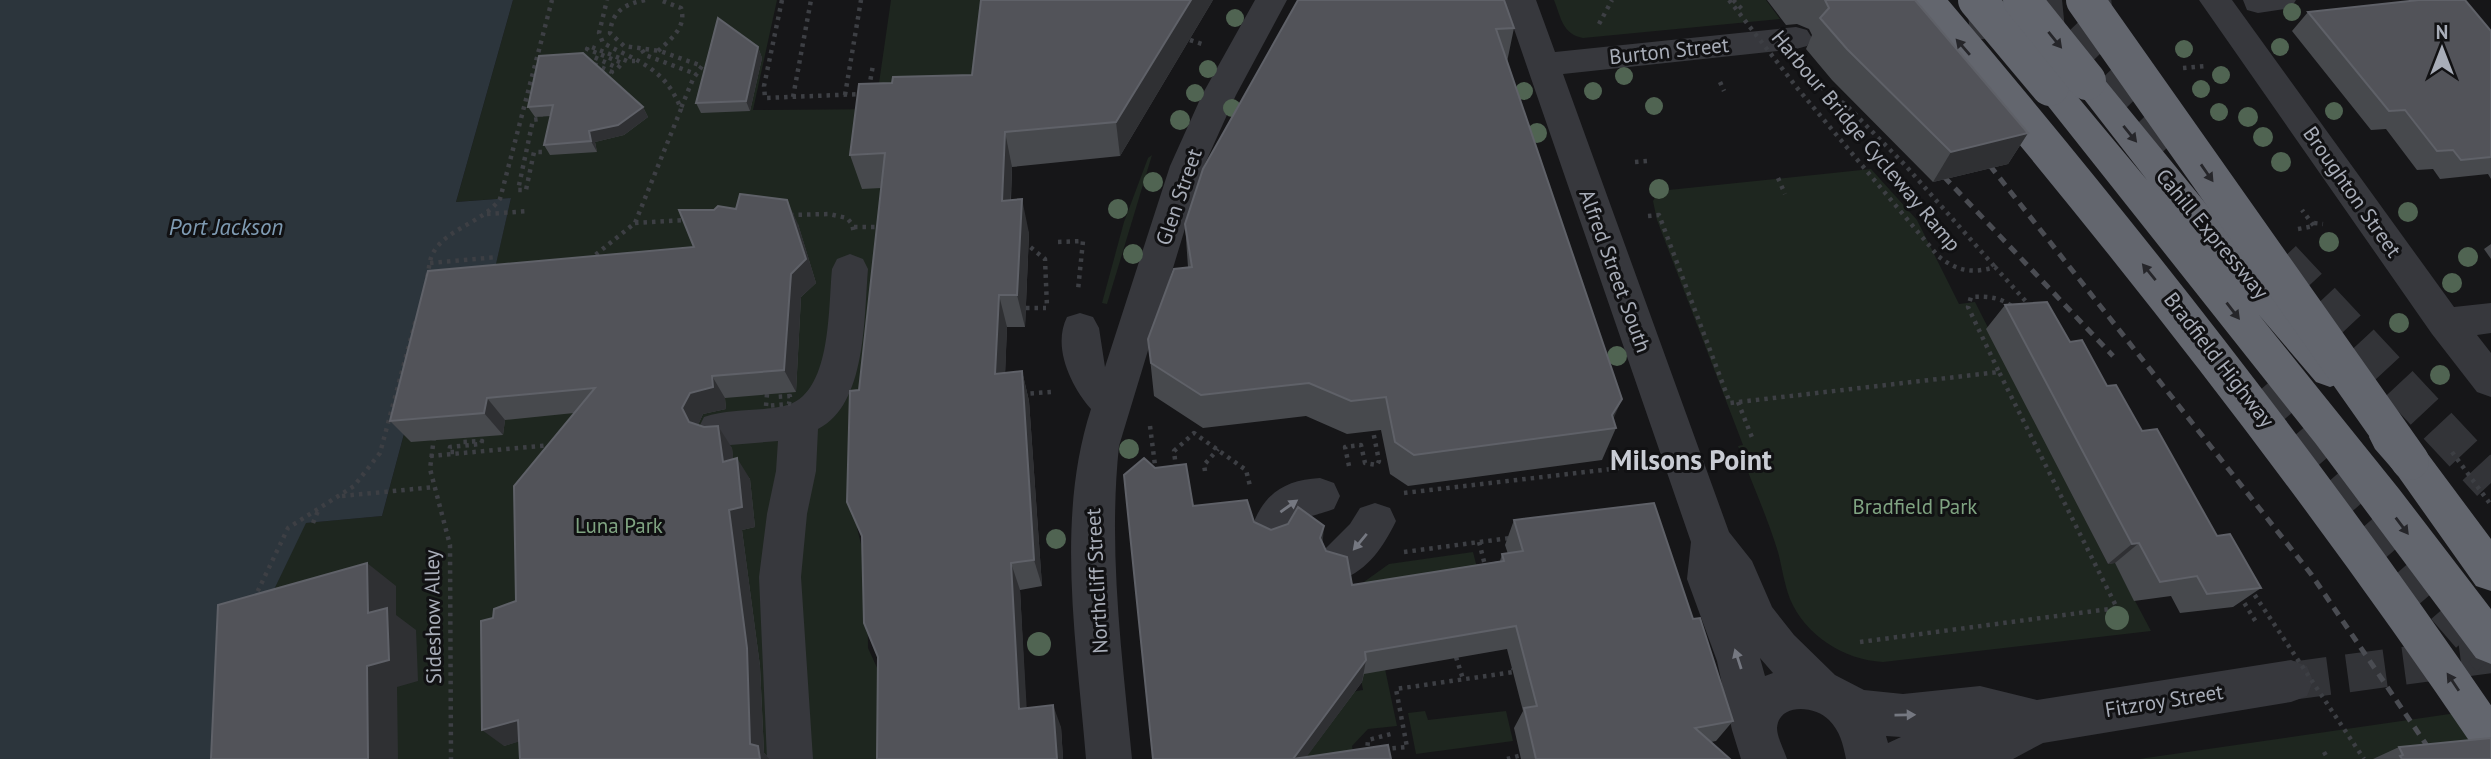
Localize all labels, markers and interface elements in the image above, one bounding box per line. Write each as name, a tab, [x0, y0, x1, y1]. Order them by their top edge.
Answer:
north arrow	[2407, 14, 2477, 84]
text: N	[2436, 20, 2448, 44]
street label: Harbour Bridge Cycleway Ramp	[1766, 25, 1967, 257]
street label: Burton Street	[1608, 31, 1730, 70]
one-way arrow	[2047, 31, 2062, 49]
one-way arrow	[1956, 38, 1971, 55]
street label: Broughton Street	[2297, 121, 2408, 262]
one-way arrow	[2122, 125, 2137, 143]
street label: Glen Street	[1149, 145, 1208, 249]
street label: Cahill Expressway	[2150, 163, 2275, 304]
one-way arrow	[2200, 164, 2214, 182]
street label: Alfred Street South	[1573, 186, 1657, 356]
water label: Port Jackson	[169, 212, 283, 241]
one-way arrow	[2142, 264, 2157, 282]
street label: Bradfield Highway	[2158, 287, 2281, 433]
one-way arrow	[2225, 301, 2240, 319]
district label: Milsons Point	[1610, 441, 1772, 478]
park label: Bradfield Park	[1853, 493, 1977, 520]
one-way arrow	[1280, 499, 1298, 513]
street label: Northcliff Street	[1079, 508, 1114, 654]
park label: Luna Park	[575, 512, 663, 539]
one-way arrow	[2395, 517, 2409, 535]
one-way arrow	[1353, 534, 1368, 551]
street label: Sideshow Alley	[418, 549, 447, 684]
one-way arrow	[1732, 648, 1743, 669]
one-way arrow	[2447, 672, 2460, 691]
street label: Fitzroy Street	[2103, 678, 2225, 723]
one-way arrow	[1894, 709, 1916, 721]

